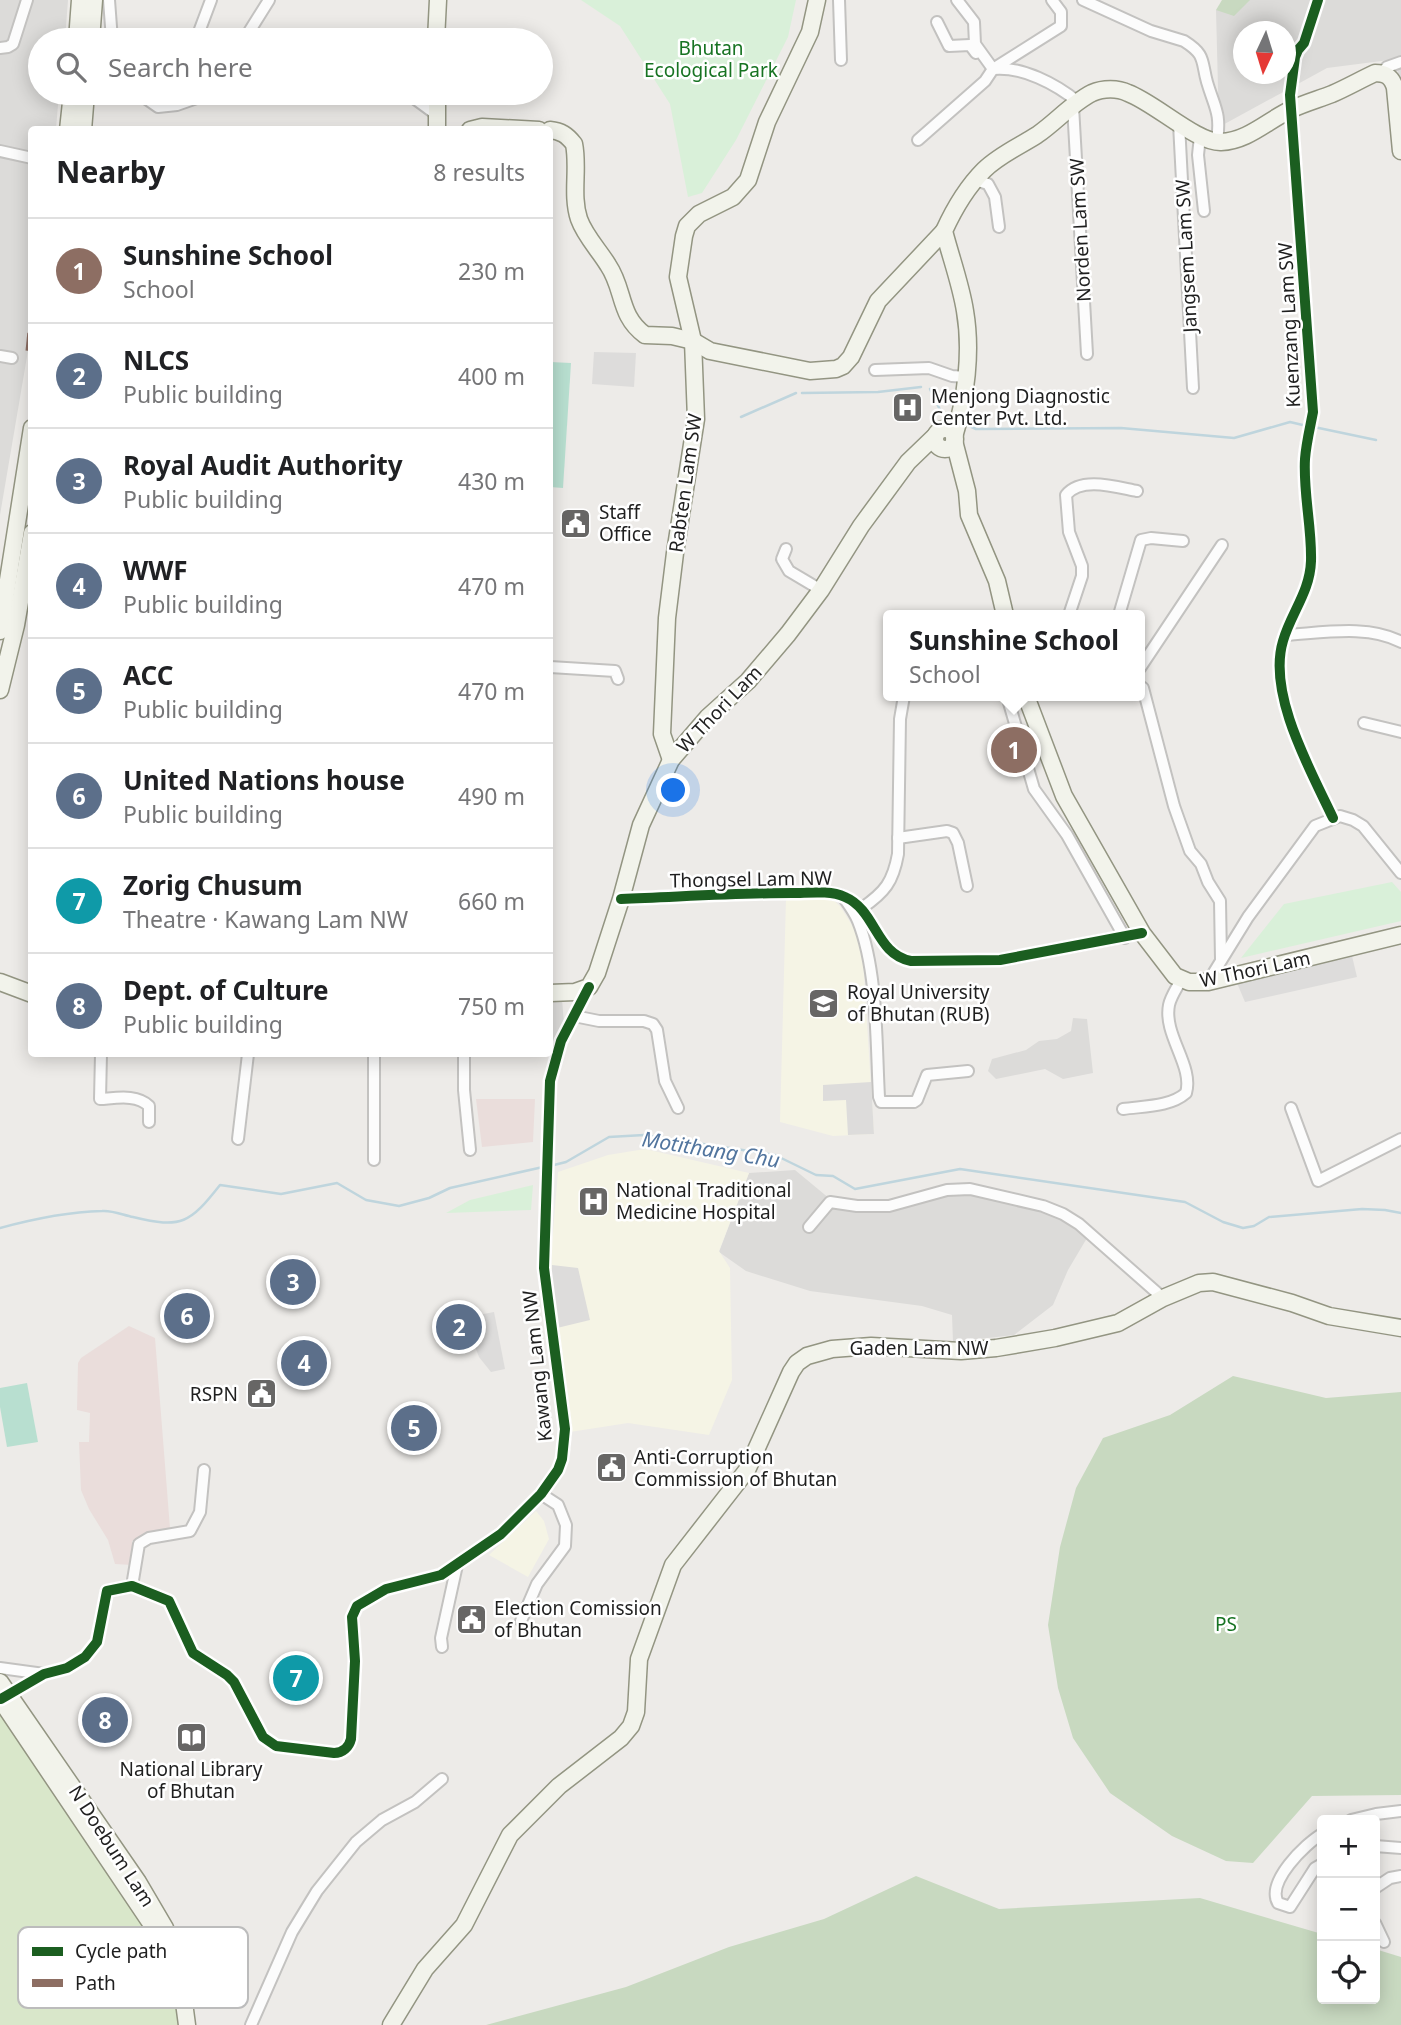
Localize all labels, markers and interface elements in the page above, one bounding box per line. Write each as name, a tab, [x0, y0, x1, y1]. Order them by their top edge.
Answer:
north arrow	[1233, 21, 1296, 84]
search box	[28, 28, 553, 105]
park label: Bhutan Ecological Park	[644, 35, 778, 83]
icon: search	[52, 48, 90, 86]
text: Search here	[108, 49, 253, 85]
text: Nearby	[56, 151, 165, 192]
text: 8 results	[433, 156, 525, 188]
street label: Norden Lam SW	[1063, 157, 1097, 303]
street label: Jangsem Lam SW	[1169, 178, 1203, 335]
text: Sunshine School	[123, 237, 333, 273]
street label: Kuenzang Lam SW	[1272, 241, 1306, 408]
text: 1	[72, 255, 86, 287]
text: 230 m	[458, 255, 525, 287]
text: School	[123, 273, 195, 305]
text: NLCS	[123, 342, 189, 378]
text: 2	[72, 360, 86, 392]
text: 400 m	[458, 360, 525, 392]
text: Public building	[123, 378, 283, 410]
place label: Menjong Diagnostic Center Pvt. Ltd.	[931, 383, 1110, 431]
hospital icon: Menjong Diagnostic Center Pvt. Ltd.	[891, 390, 925, 424]
street label: Rabten Lam SW	[662, 412, 708, 554]
text: Royal Audit Authority	[123, 447, 403, 483]
text: 3	[72, 465, 86, 497]
text: 430 m	[458, 465, 525, 497]
text: Public building	[123, 483, 283, 515]
place label: Staff Office	[599, 499, 652, 547]
public building icon: Staff Office	[559, 506, 593, 540]
text: WWF	[123, 552, 188, 588]
text: 4	[72, 570, 86, 602]
text: 470 m	[458, 570, 525, 602]
text: Public building	[123, 588, 283, 620]
popup	[883, 610, 1145, 701]
text: Sunshine School	[909, 622, 1119, 658]
text: ACC	[123, 657, 173, 693]
text: School	[909, 658, 981, 690]
street label: W Thori Lam	[671, 660, 767, 758]
text: 5	[72, 675, 86, 707]
text: 470 m	[458, 675, 525, 707]
text: Public building	[123, 693, 283, 725]
pin: 1	[991, 724, 1037, 776]
text: United Nations house	[123, 762, 405, 798]
your location	[656, 773, 690, 807]
text: 6	[72, 780, 86, 812]
text: 490 m	[458, 780, 525, 812]
text: Public building	[123, 798, 283, 830]
street label: Thongsel Lam NW	[670, 865, 833, 893]
text: Zorig Chusum	[123, 867, 303, 903]
text: 7	[72, 885, 86, 917]
text: 660 m	[458, 885, 525, 917]
text: Theatre · Kawang Lam NW	[123, 903, 408, 935]
street label: W Thori Lam	[1197, 945, 1313, 993]
text: Dept. of Culture	[123, 972, 329, 1008]
place label: Royal University of Bhutan (RUB)	[847, 979, 990, 1027]
school or university icon: Royal University of Bhutan (RUB)	[807, 986, 841, 1020]
text: 8	[72, 990, 86, 1022]
text: 750 m	[458, 990, 525, 1022]
text: Public building	[123, 1008, 283, 1040]
water label: Motithang Chu	[640, 1124, 782, 1174]
place label: National Traditional Medicine Hospital	[616, 1177, 792, 1225]
hospital icon: National Traditional Medicine Hospital	[576, 1184, 610, 1218]
pin: 3	[270, 1256, 316, 1308]
street label: Kawang Lam NW	[516, 1289, 558, 1443]
pin: 6	[164, 1290, 210, 1342]
pin: 2	[436, 1301, 482, 1353]
street label: Gaden Lam NW	[849, 1335, 989, 1361]
pin: 4	[281, 1337, 327, 1389]
public building icon: RSPN	[244, 1377, 278, 1411]
place label: RSPN	[190, 1381, 238, 1407]
pin: 5	[391, 1402, 437, 1454]
place label: Anti-Corruption Commission of Bhutan	[634, 1444, 837, 1492]
public building icon: Anti-Corruption Commission of Bhutan	[594, 1451, 628, 1485]
place label: Election Comission of Bhutan	[494, 1595, 662, 1643]
public building icon: Election Comission of Bhutan	[454, 1602, 488, 1636]
park label: PS	[1215, 1611, 1237, 1637]
pin: 7	[273, 1652, 319, 1704]
pin: 8	[82, 1694, 128, 1746]
library icon: National Library of Bhutan	[174, 1721, 208, 1755]
place label: National Library of Bhutan	[120, 1756, 263, 1804]
street label: N Doebum Lam	[63, 1780, 161, 1912]
map controls	[1317, 1815, 1380, 2004]
button: +	[1317, 1815, 1380, 1878]
button: −	[1317, 1878, 1380, 1941]
legend	[18, 1927, 248, 2008]
text: Cycle path	[75, 1938, 167, 1964]
button: locate	[1317, 1941, 1380, 2004]
text: Path	[75, 1970, 116, 1996]

